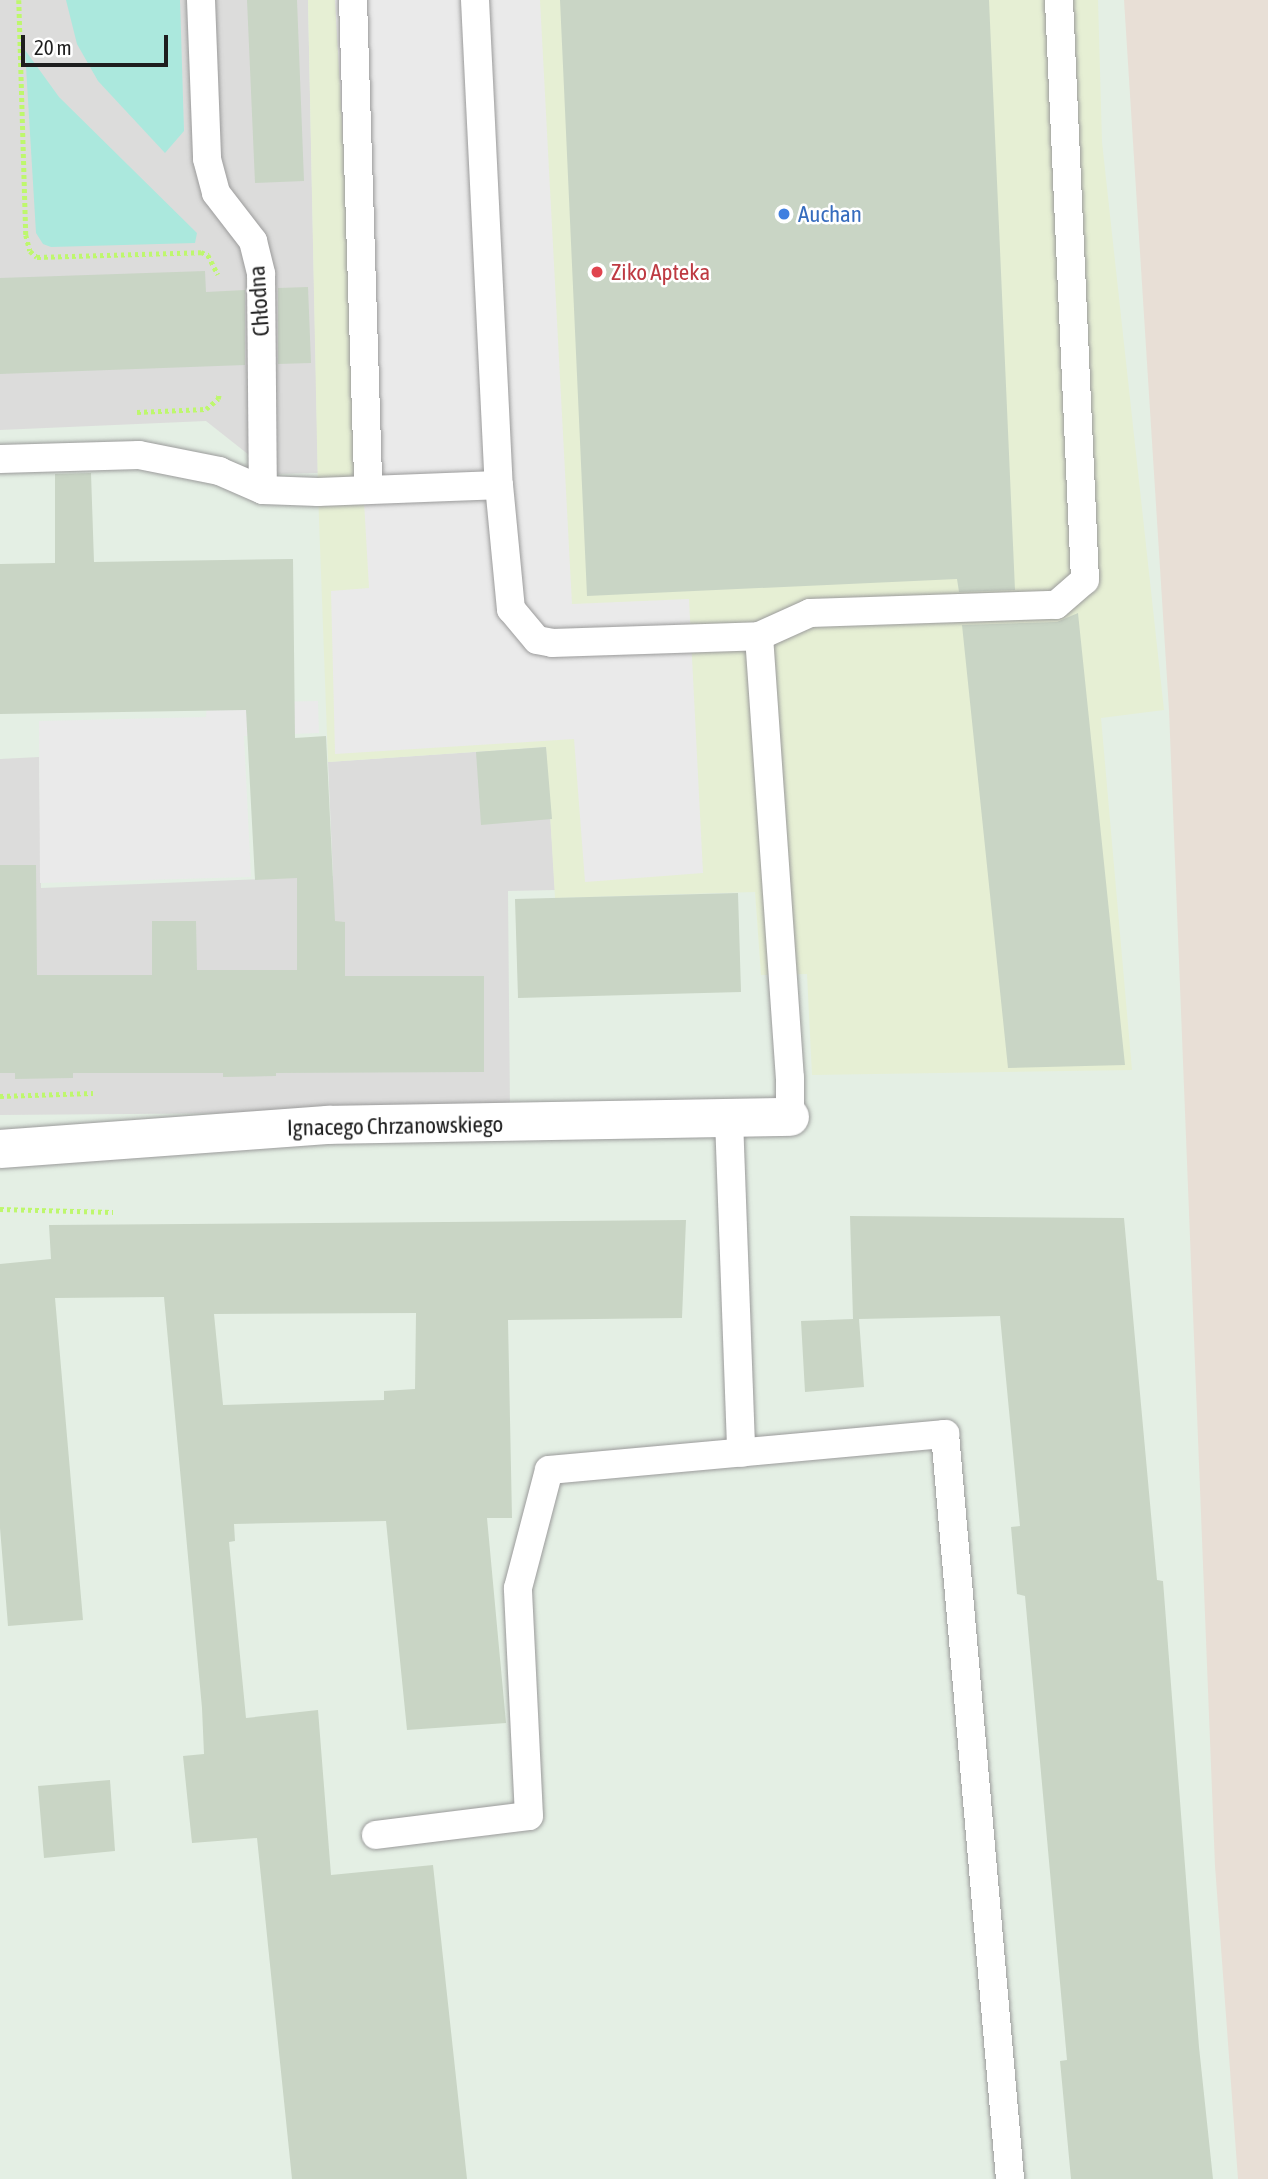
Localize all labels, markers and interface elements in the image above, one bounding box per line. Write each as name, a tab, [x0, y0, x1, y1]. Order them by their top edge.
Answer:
scale bar	[24, 21, 172, 65]
text: 20 m	[34, 35, 72, 59]
place label: Auchan	[798, 200, 862, 228]
marker: Auchan	[776, 206, 792, 222]
place label: Ziko Apteka	[611, 258, 710, 286]
marker: Ziko Apteka	[589, 264, 605, 280]
street label: Chłodna	[243, 265, 275, 337]
street label: Ignacego Chrzanowskiego	[287, 1110, 503, 1142]

